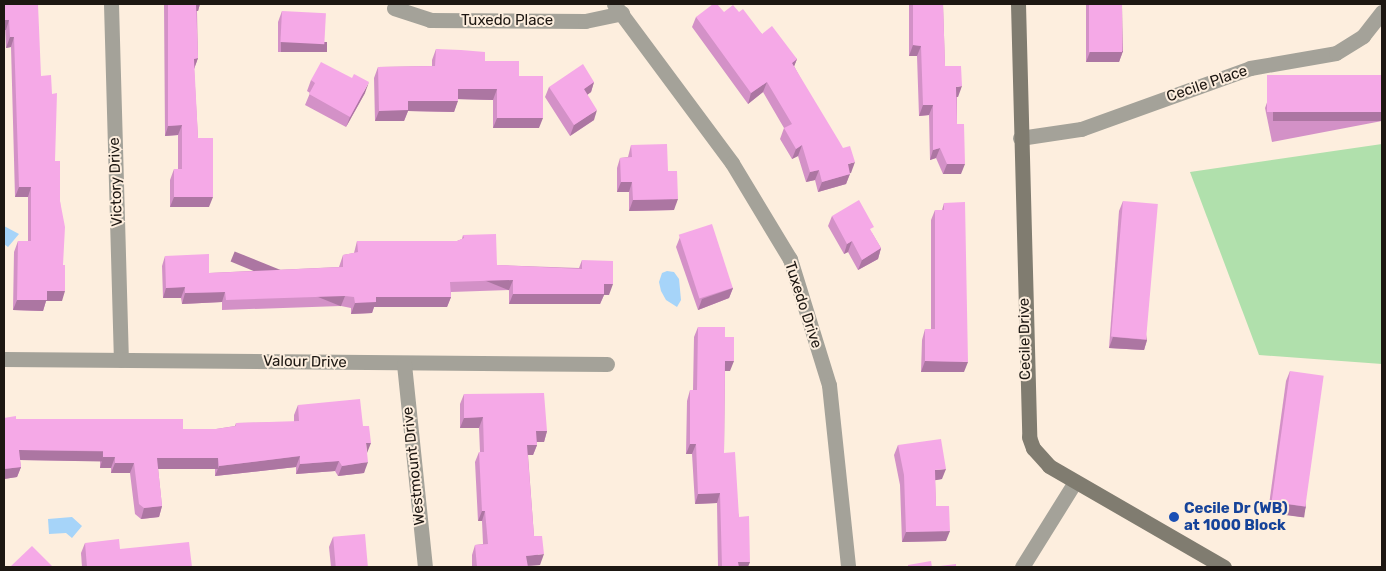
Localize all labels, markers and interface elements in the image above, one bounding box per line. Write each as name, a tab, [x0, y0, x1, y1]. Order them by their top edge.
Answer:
street label: Tuxedo Place	[461, 12, 553, 30]
street label: Cecile Place	[1164, 62, 1250, 106]
street label: Victory Drive	[105, 137, 127, 227]
street label: Tuxedo Drive	[781, 259, 825, 351]
street label: Cecile Drive	[1015, 298, 1035, 380]
street label: Valour Drive	[263, 352, 347, 372]
street label: Westmount Drive	[399, 406, 429, 526]
place label: Cecile Dr (WB) at 1000 Block	[1184, 499, 1288, 534]
marker: Cecile Dr (WB) at 1000 Block	[1168, 511, 1180, 523]

